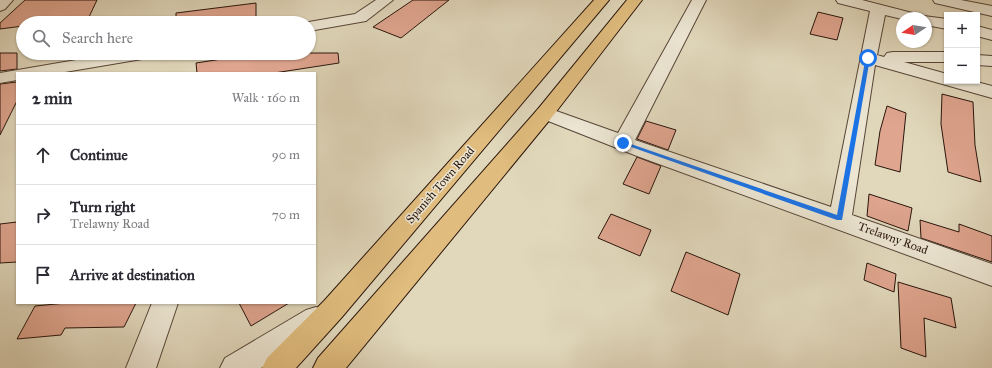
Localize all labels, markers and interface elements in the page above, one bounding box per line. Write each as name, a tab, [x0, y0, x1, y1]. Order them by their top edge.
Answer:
north arrow	[896, 12, 932, 48]
map controls	[944, 12, 980, 84]
button: +	[944, 12, 980, 48]
search box	[16, 16, 316, 60]
icon: search	[30, 27, 52, 49]
text: Search here	[62, 29, 133, 47]
button: −	[944, 48, 980, 84]
route start	[859, 49, 877, 67]
text: 2 min	[32, 88, 72, 109]
text: Walk · 160 m	[232, 90, 300, 106]
route end	[614, 134, 632, 152]
icon: ahead	[32, 144, 54, 166]
street label: Spanish Town Road	[403, 144, 477, 226]
text: Continue	[70, 146, 128, 164]
text: 90 m	[272, 147, 300, 163]
text: Turn right	[70, 198, 135, 216]
icon: right	[32, 204, 54, 226]
text: 70 m	[272, 207, 300, 223]
text: Trelawny Road	[70, 216, 150, 232]
street label: Trelawny Road	[856, 219, 930, 257]
icon: arrive	[32, 264, 54, 286]
text: Arrive at destination	[70, 266, 195, 284]

